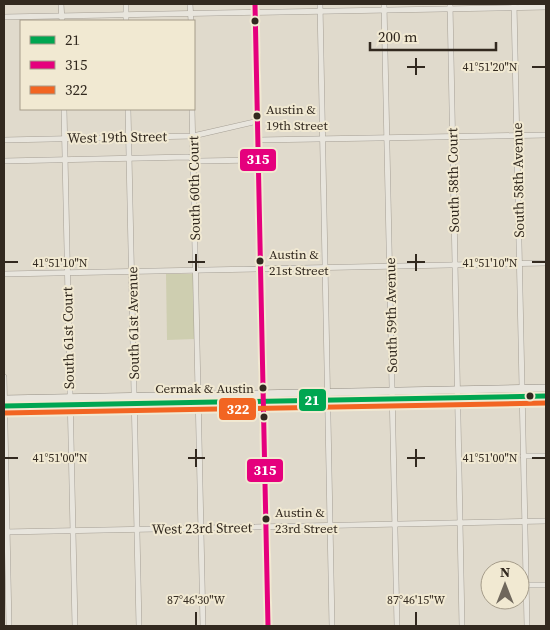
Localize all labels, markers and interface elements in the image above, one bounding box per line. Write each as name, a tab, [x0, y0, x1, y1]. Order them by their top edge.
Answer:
unlabelled marker	[250, 16, 260, 26]
legend	[20, 20, 195, 110]
scale bar	[370, 20, 496, 52]
text: 200 m	[378, 26, 418, 47]
text: 21	[65, 29, 80, 50]
text: 315	[65, 54, 88, 75]
text: 41°51'20"N	[462, 59, 518, 75]
text: 322	[65, 79, 88, 100]
place label: Austin & 19th Street	[266, 101, 328, 134]
marker: Austin & 19th Street	[252, 111, 262, 121]
street label: South 58th Avenue	[507, 122, 529, 238]
street label: West 19th Street	[67, 126, 168, 148]
street label: South 58th Court	[442, 127, 464, 232]
street label: South 60th Court	[183, 135, 205, 240]
line badge: 315	[239, 148, 277, 172]
text: 315	[247, 149, 270, 169]
place label: Austin & 21st Street	[269, 246, 329, 279]
text: 41°51'10"N	[32, 255, 88, 271]
text: 41°51'10"N	[462, 255, 518, 271]
marker: Austin & 21st Street	[255, 256, 265, 266]
street label: South 59th Avenue	[380, 257, 402, 373]
street label: South 61st Avenue	[122, 266, 144, 380]
street label: South 61st Court	[57, 286, 79, 389]
place label: Cermak & Austin	[155, 380, 254, 397]
marker: Cermak & Austin	[258, 383, 268, 393]
line badge: 21	[298, 388, 327, 412]
text: 21	[304, 390, 320, 410]
unlabelled marker	[525, 391, 535, 401]
line badge: 322	[218, 397, 257, 421]
text: 322	[227, 399, 250, 419]
unlabelled marker	[259, 412, 269, 422]
text: 41°51'00"N	[32, 450, 88, 466]
text: 41°51'00"N	[462, 450, 518, 466]
line badge: 315	[246, 458, 284, 483]
text: 315	[254, 460, 277, 480]
place label: Austin & 23rd Street	[275, 504, 338, 537]
marker: Austin & 23rd Street	[261, 514, 271, 524]
street label: West 23rd Street	[151, 517, 253, 539]
north arrow	[480, 560, 530, 610]
text: N	[500, 562, 510, 582]
text: 87°46'30"W	[167, 592, 225, 608]
text: 87°46'15"W	[387, 592, 445, 608]

